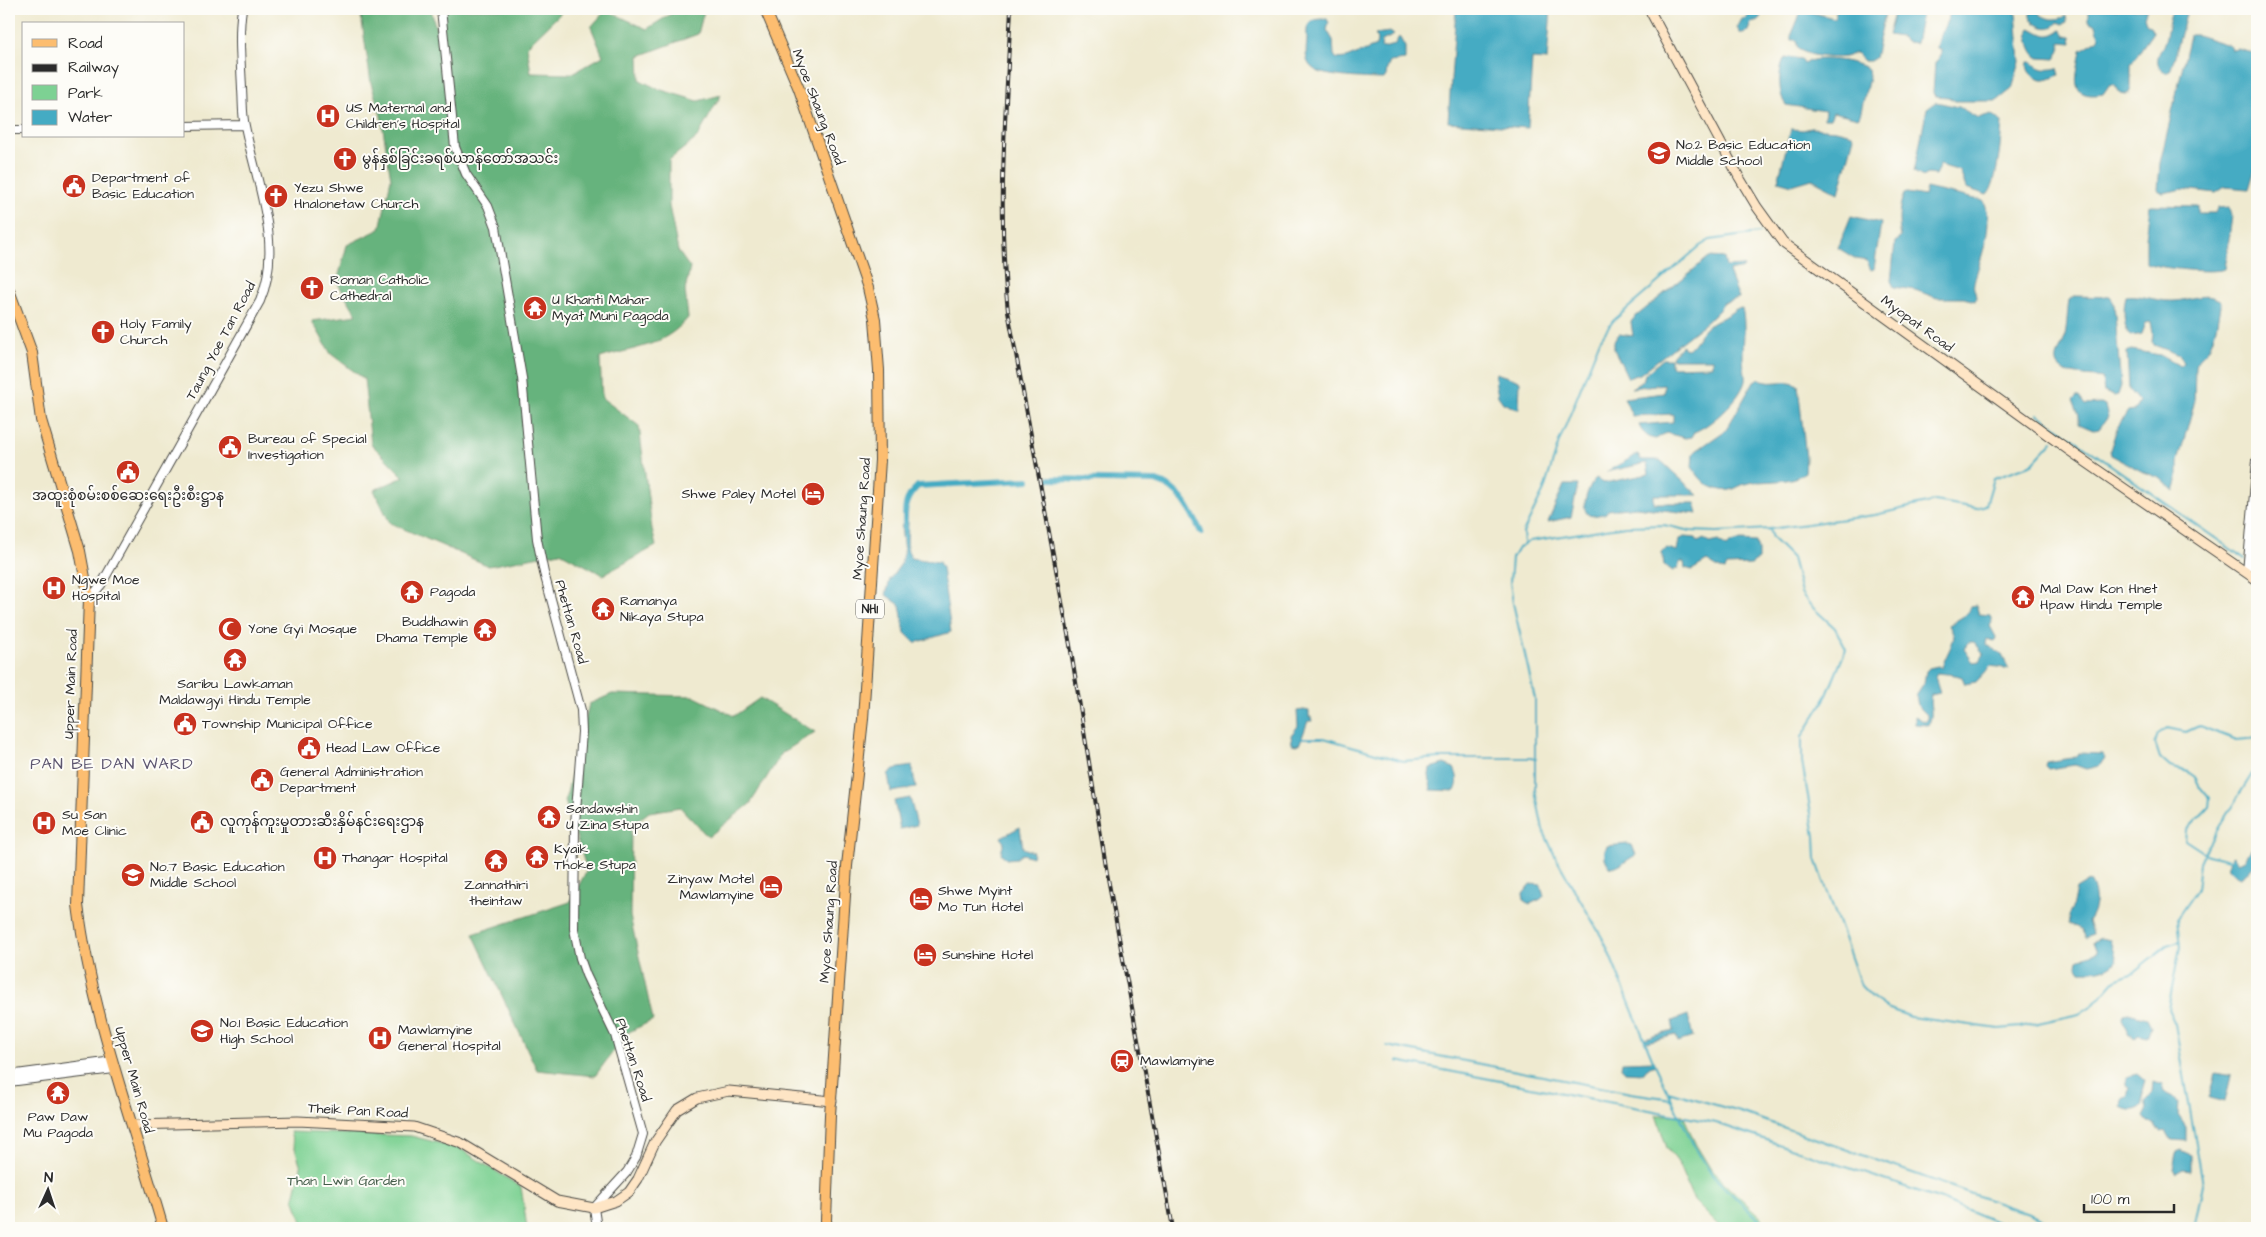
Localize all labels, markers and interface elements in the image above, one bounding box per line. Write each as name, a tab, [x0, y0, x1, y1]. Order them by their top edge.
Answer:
legend	[22, 22, 185, 138]
text: Road	[68, 33, 103, 54]
street label: Myoe Shaung Road	[787, 46, 849, 168]
text: Railway	[68, 57, 119, 79]
text: Park	[68, 83, 103, 104]
place label: US Maternal and Children's Hospital	[346, 98, 460, 134]
hospital icon: US Maternal and Children's Hospital	[315, 103, 341, 129]
text: Water	[68, 107, 112, 128]
place label: No.2 Basic Education Middle School	[1676, 135, 1810, 171]
school or university icon: No.2 Basic Education Middle School	[1646, 140, 1672, 166]
church icon: မွန်နှစ်ခြင်းခရစ်ယာန်တော်အသင်း	[332, 146, 358, 172]
place label: မွန်နှစ်ခြင်းခရစ်ယာန်တော်အသင်း	[362, 148, 558, 170]
place label: Department of Basic Education	[92, 168, 194, 204]
public building icon: Department of Basic Education	[61, 173, 87, 199]
place label: Yezu Shwe Hnalonetaw Church	[294, 178, 418, 214]
church icon: Yezu Shwe Hnalonetaw Church	[263, 183, 289, 209]
place label: Roman Catholic Cathedral	[330, 270, 429, 306]
church icon: Roman Catholic Cathedral	[299, 275, 325, 301]
street label: Taung Yoe Tan Road	[181, 278, 261, 404]
place label: U Khanti Mahar Myat Muni Pagoda	[552, 290, 669, 326]
street label: Myopat Road	[1877, 291, 1957, 357]
temple icon: U Khanti Mahar Myat Muni Pagoda	[522, 295, 548, 321]
place label: Holy Family Church	[120, 314, 192, 350]
church icon: Holy Family Church	[90, 319, 116, 345]
place label: Bureau of Special Investigation	[248, 429, 367, 465]
public building icon: Bureau of Special Investigation	[217, 434, 243, 460]
street label: Myoe Shaung Road	[848, 457, 876, 581]
public building icon: အထူးစုံစမ်းစစ်ဆေးရေးဦးစီးဋ္ဌာန	[115, 459, 141, 485]
hotel icon: Shwe Paley Motel	[800, 481, 826, 507]
place label: Shwe Paley Motel	[682, 484, 796, 504]
place label: အထူးစုံစမ်းစစ်ဆေးရေးဦးစီးဋ္ဌာန	[32, 485, 224, 507]
place label: Ngwe Moe Hospital	[72, 570, 140, 606]
hospital icon: Ngwe Moe Hospital	[41, 575, 67, 601]
street label: Phettan Road	[549, 578, 593, 666]
temple icon: Pagoda	[399, 579, 425, 605]
place label: Mal Daw Kon Hnet Hpaw Hindu Temple	[2040, 579, 2163, 615]
place label: Pagoda	[430, 582, 475, 602]
temple icon: Mal Daw Kon Hnet Hpaw Hindu Temple	[2010, 584, 2036, 610]
place label: Ramanya Nikaya Stupa	[620, 591, 704, 627]
temple icon: Ramanya Nikaya Stupa	[590, 596, 616, 622]
road number: NH1	[856, 600, 884, 618]
place label: Buddhawin Dhama Temple	[376, 612, 468, 648]
mosque icon: Yone Gyi Mosque	[217, 616, 243, 642]
temple icon: Buddhawin Dhama Temple	[472, 617, 498, 643]
place label: Yone Gyi Mosque	[248, 619, 357, 639]
street label: Upper Main Road	[59, 629, 83, 739]
temple icon: Saribu Lawkaman Maldawgyi Hindu Temple	[222, 647, 248, 673]
place label: Saribu Lawkaman Maldawgyi Hindu Temple	[159, 674, 311, 710]
public building icon: Township Municipal Office	[172, 711, 198, 737]
place label: Township Municipal Office	[202, 714, 373, 734]
public building icon: Head Law Office	[296, 735, 322, 761]
place label: Head Law Office	[326, 738, 441, 758]
district label: PAN BE DAN WARD	[30, 753, 194, 775]
place label: General Administration Department	[280, 762, 423, 798]
public building icon: General Administration Department	[249, 767, 275, 793]
place label: Sandawshin U Zina Stupa	[566, 799, 649, 835]
temple icon: Sandawshin U Zina Stupa	[536, 804, 562, 830]
place label: Su San Moe Clinic	[62, 805, 127, 841]
public building icon: လူကုန်ကူးမှုတားဆီးနှိမ်နင်းရေးဌာန	[189, 809, 215, 835]
hospital icon: Su San Moe Clinic	[31, 810, 57, 836]
place label: လူကုန်ကူးမှုတားဆီးနှိမ်နင်းရေးဌာန	[220, 811, 424, 833]
place label: Kyaik Thoke Stupa	[554, 839, 636, 875]
temple icon: Kyaik Thoke Stupa	[524, 844, 550, 870]
hospital icon: Thangar Hospital	[312, 845, 338, 871]
place label: Thangar Hospital	[342, 848, 448, 868]
temple icon: Zannathiri theintaw	[483, 848, 509, 874]
place label: No.7 Basic Education Middle School	[150, 857, 285, 893]
street label: Myoe Shaung Road	[815, 860, 843, 984]
school or university icon: No.7 Basic Education Middle School	[120, 862, 146, 888]
place label: Zinyaw Motel Mawlamyine	[667, 869, 754, 905]
hotel icon: Zinyaw Motel Mawlamyine	[758, 874, 784, 900]
place label: Zannathiri theintaw	[464, 875, 528, 911]
place label: Shwe Myint Mo Tun Hotel	[938, 881, 1023, 917]
hotel icon: Shwe Myint Mo Tun Hotel	[908, 886, 934, 912]
hotel icon: Sunshine Hotel	[912, 942, 938, 968]
place label: Sunshine Hotel	[942, 945, 1033, 965]
place label: No.1 Basic Education High School	[220, 1013, 348, 1049]
street label: Phettan Road	[610, 1016, 656, 1104]
school or university icon: No.1 Basic Education High School	[189, 1018, 215, 1044]
place label: Mawlamyine General Hospital	[398, 1020, 501, 1056]
street label: Upper Main Road	[109, 1024, 159, 1136]
hospital icon: Mawlamyine General Hospital	[367, 1025, 393, 1051]
station icon: Mawlamyine	[1109, 1048, 1135, 1074]
place label: Mawlamyine	[1140, 1051, 1215, 1071]
temple icon: Paw Daw Mu Pagoda	[45, 1080, 71, 1106]
street label: Theik Pan Road	[307, 1098, 409, 1124]
place label: Paw Daw Mu Pagoda	[23, 1107, 93, 1143]
north arrow	[22, 1164, 72, 1214]
text: N	[44, 1168, 54, 1188]
park label: Than Lwin Garden	[287, 1171, 405, 1191]
scale bar	[2084, 1182, 2174, 1214]
text: 100 m	[2091, 1189, 2130, 1210]

